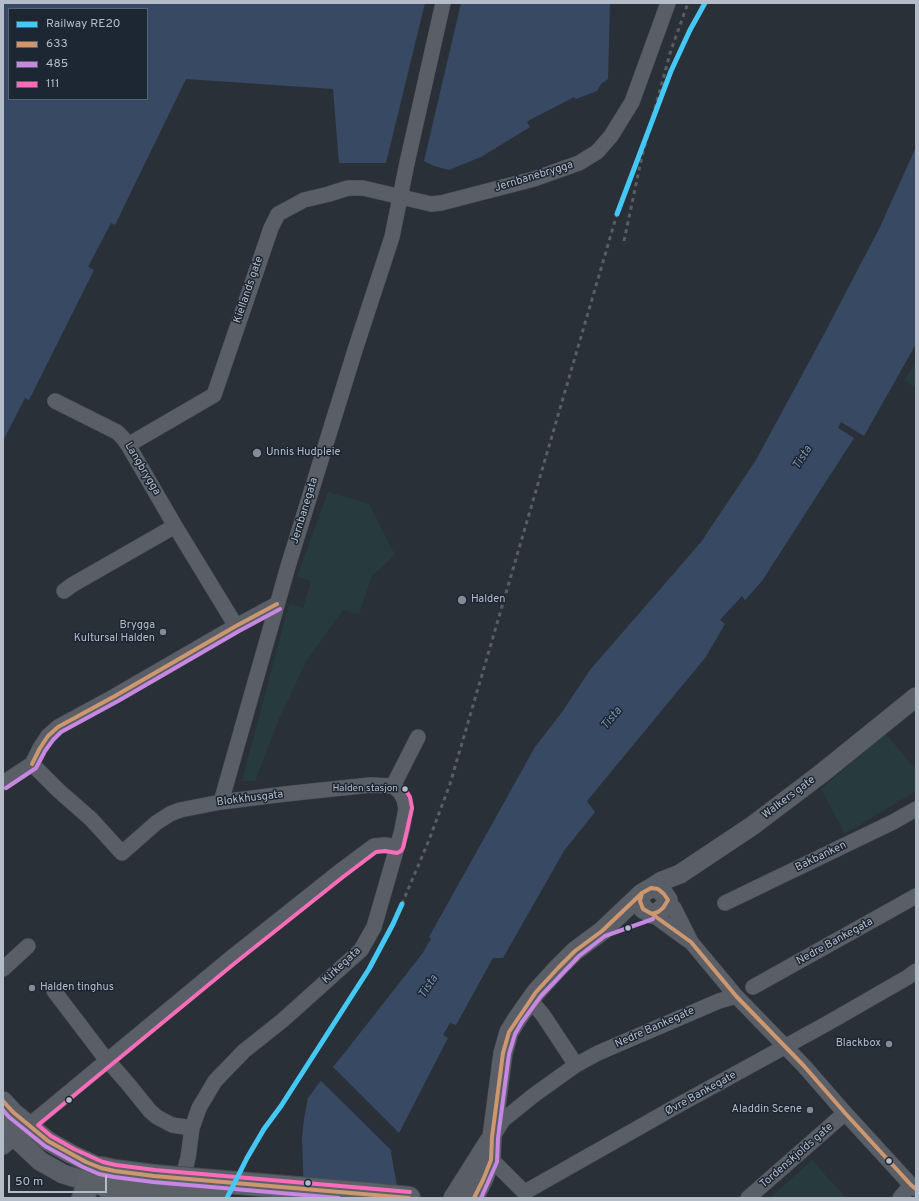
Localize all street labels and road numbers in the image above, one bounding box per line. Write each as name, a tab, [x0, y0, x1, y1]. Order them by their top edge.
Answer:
street label: Jernbanebrygga	[493, 159, 575, 195]
street label: Kiellands gate	[231, 255, 267, 325]
street label: Langbrygga	[121, 440, 163, 498]
street label: Jernbanegata	[289, 476, 321, 546]
street label: Walkers gate	[760, 774, 818, 822]
street label: Blokkhusgata	[216, 788, 284, 810]
street label: Bakbanken	[793, 839, 849, 875]
street label: Nedre Bankegata	[794, 916, 876, 968]
street label: Kirkegata	[320, 945, 364, 987]
street label: Nedre Bankegate	[613, 1005, 697, 1051]
street label: Øvre Bankegate	[663, 1069, 739, 1119]
street label: Tordenskjolds gate	[758, 1121, 836, 1191]

